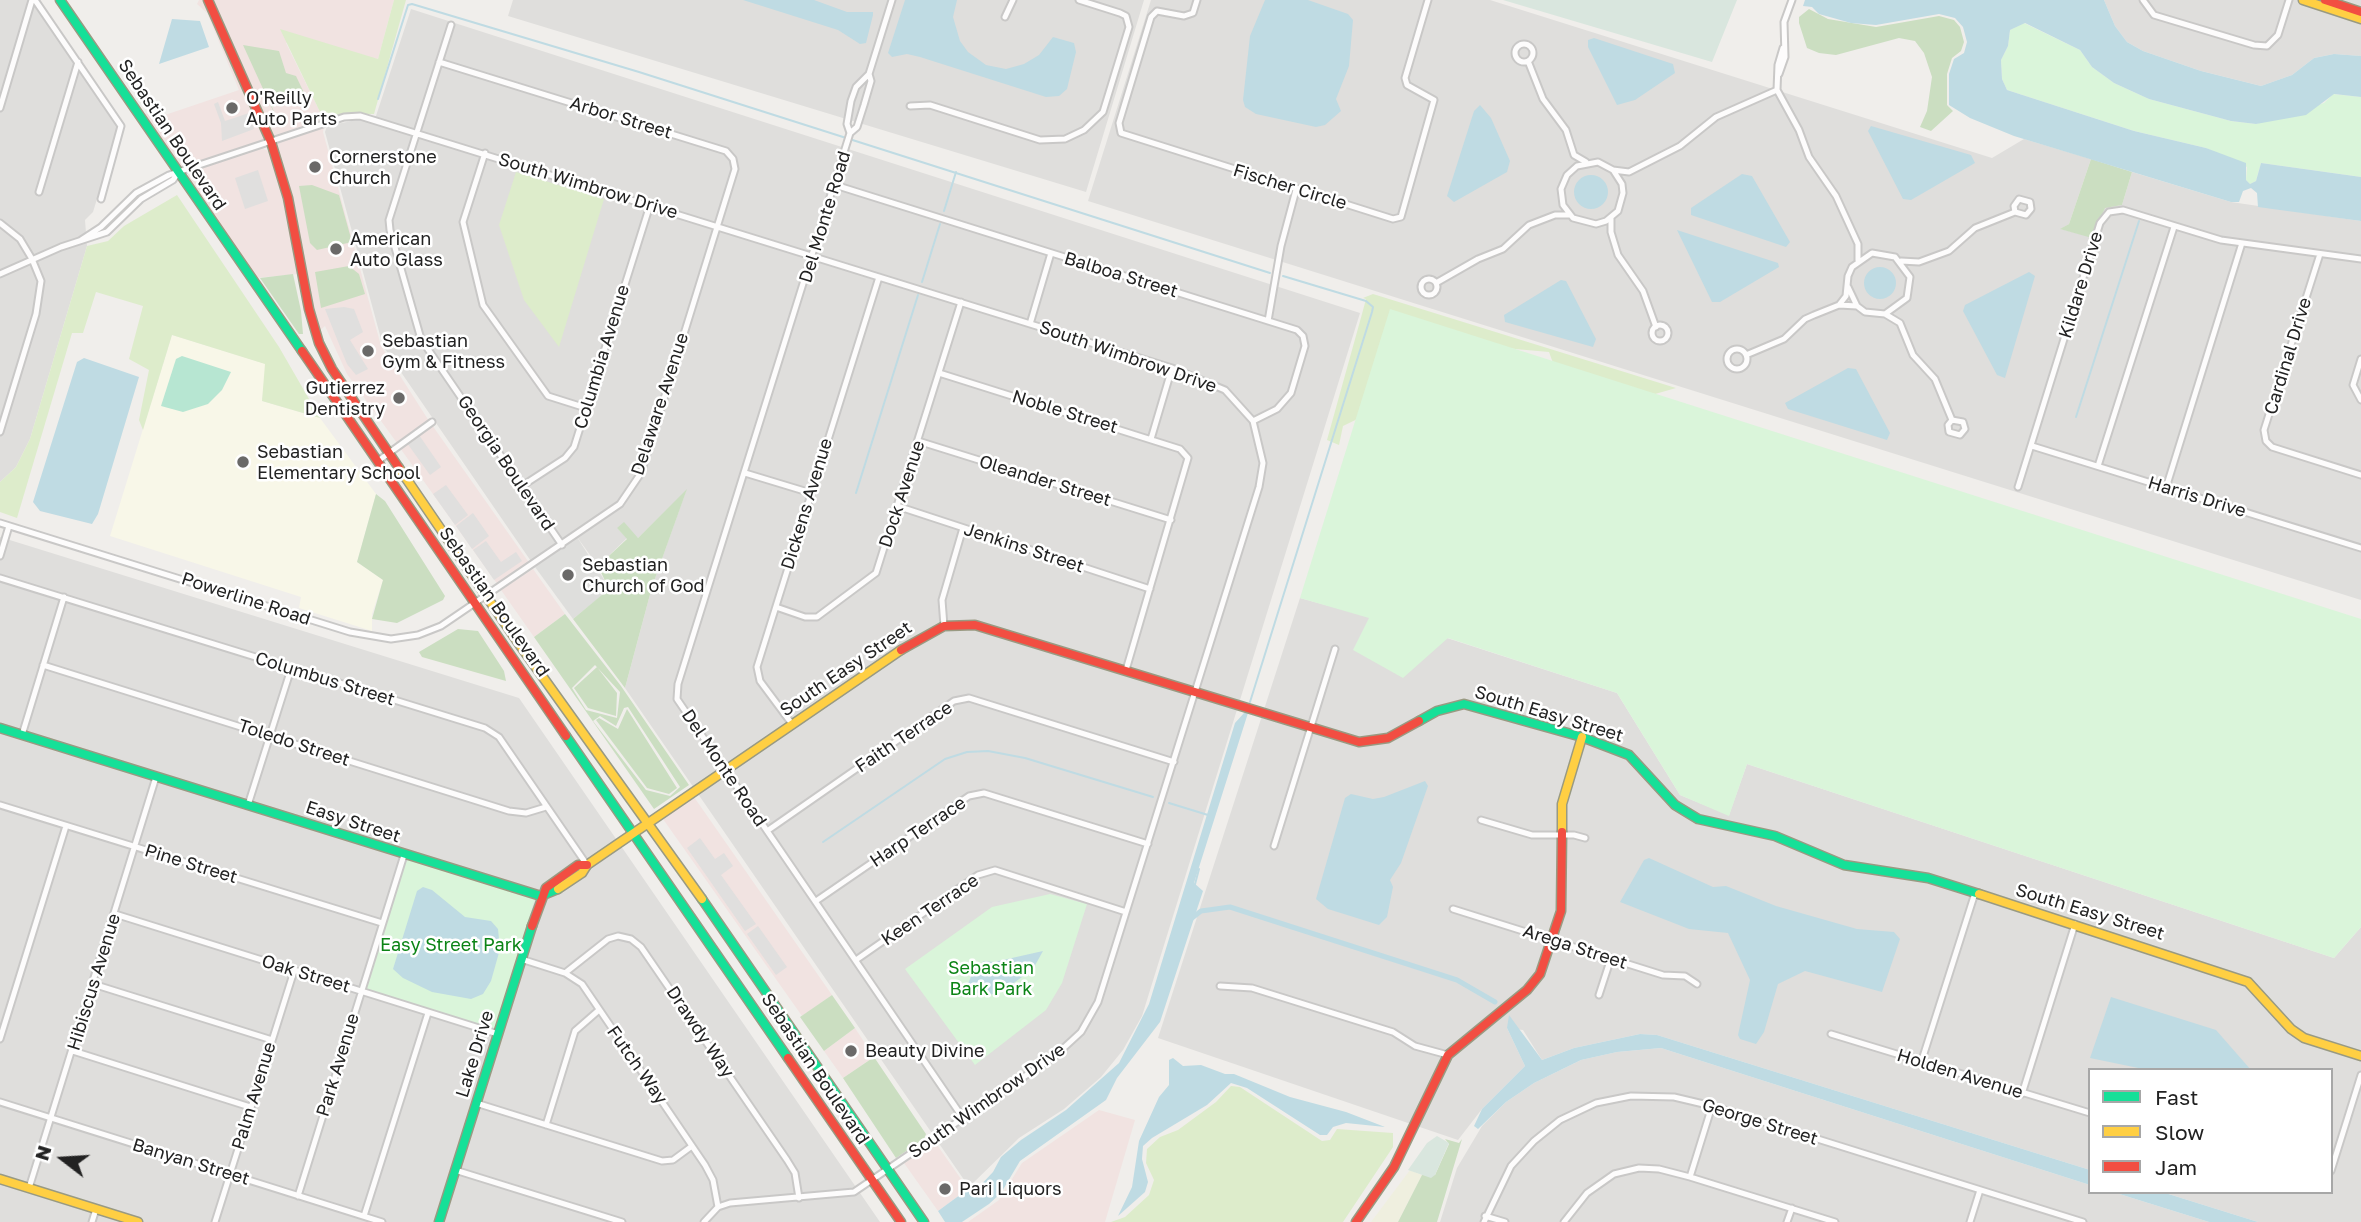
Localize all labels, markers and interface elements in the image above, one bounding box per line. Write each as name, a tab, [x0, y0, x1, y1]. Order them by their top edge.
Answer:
street label: Sebastian Boulevard	[113, 55, 231, 215]
place label: O'Reilly Auto Parts	[246, 87, 337, 130]
street label: Arbor Street	[567, 92, 675, 144]
marker: O'Reilly Auto Parts	[224, 100, 240, 116]
place label: Cornerstone Church	[329, 146, 437, 188]
street label: South Wimbrow Drive	[496, 148, 680, 224]
street label: Del Monte Road	[795, 148, 855, 286]
marker: Cornerstone Church	[307, 159, 323, 175]
street label: Fischer Circle	[1231, 159, 1349, 215]
place label: American Auto Glass	[350, 228, 443, 270]
street label: Kildare Drive	[2055, 229, 2107, 341]
marker: American Auto Glass	[328, 241, 344, 257]
street label: Balboa Street	[1062, 247, 1180, 303]
street label: Columbia Avenue	[570, 282, 634, 432]
street label: Cardinal Drive	[2260, 295, 2316, 417]
street label: South Wimbrow Drive	[1036, 316, 1220, 398]
place label: Sebastian Gym & Fitness	[382, 330, 505, 372]
street label: Delaware Avenue	[627, 330, 693, 478]
marker: Sebastian Gym & Fitness	[360, 343, 376, 359]
place label: Gutierrez Dentistry	[305, 377, 385, 420]
street label: Noble Street	[1010, 386, 1120, 438]
marker: Gutierrez Dentistry	[391, 390, 407, 406]
street label: Georgia Boulevard	[453, 391, 559, 535]
street label: Dickens Avenue	[777, 436, 837, 572]
street label: Dock Avenue	[875, 438, 929, 550]
place label: Sebastian Elementary School	[257, 441, 421, 484]
street label: Oleander Street	[976, 451, 1114, 511]
marker: Sebastian Elementary School	[235, 454, 251, 470]
street label: Harris Drive	[2145, 472, 2249, 522]
street label: Jenkins Street	[961, 518, 1087, 578]
street label: Sebastian Boulevard	[434, 523, 554, 681]
place label: Sebastian Church of God	[582, 554, 705, 596]
marker: Sebastian Church of God	[560, 567, 576, 583]
street label: Powerline Road	[179, 568, 313, 630]
street label: South Easy Street	[776, 617, 916, 721]
street label: Columbus Street	[253, 647, 397, 711]
street label: South Easy Street	[1472, 681, 1626, 747]
street label: Faith Terrace	[851, 697, 957, 777]
street label: Del Monte Road	[677, 705, 771, 831]
street label: Toledo Street	[235, 715, 353, 771]
street label: Harp Terrace	[866, 792, 970, 872]
street label: Easy Street	[303, 797, 403, 847]
street label: Pine Street	[142, 840, 240, 888]
street label: Keen Terrace	[877, 870, 983, 950]
street label: South Easy Street	[2013, 879, 2167, 945]
street label: Hibiscus Avenue	[63, 911, 125, 1053]
street label: Arega Street	[1520, 920, 1630, 974]
park label: Easy Street Park	[380, 934, 522, 956]
street label: Oak Street	[259, 950, 353, 998]
park label: Sebastian Bark Park	[948, 957, 1034, 1000]
street label: Drawdy Way	[661, 982, 739, 1082]
street label: Sebastian Boulevard	[756, 989, 874, 1149]
street label: Lake Drive	[452, 1008, 498, 1100]
street label: Park Avenue	[312, 1011, 364, 1119]
street label: Futch Way	[602, 1022, 672, 1108]
street label: South Wimbrow Drive	[905, 1039, 1069, 1163]
street label: Palm Avenue	[227, 1040, 281, 1152]
place label: Beauty Divine	[865, 1040, 985, 1062]
marker: Beauty Divine	[843, 1043, 859, 1059]
street label: Holden Avenue	[1894, 1045, 2026, 1103]
legend	[2088, 1068, 2333, 1194]
text: Fast	[2155, 1084, 2198, 1110]
street label: George Street	[1699, 1094, 1821, 1150]
text: Slow	[2155, 1119, 2204, 1145]
north arrow	[28, 1124, 98, 1194]
street label: Banyan Street	[130, 1134, 252, 1190]
text: N	[29, 1142, 56, 1163]
text: Jam	[2155, 1154, 2197, 1180]
place label: Pari Liquors	[959, 1178, 1062, 1200]
marker: Pari Liquors	[937, 1181, 953, 1197]

